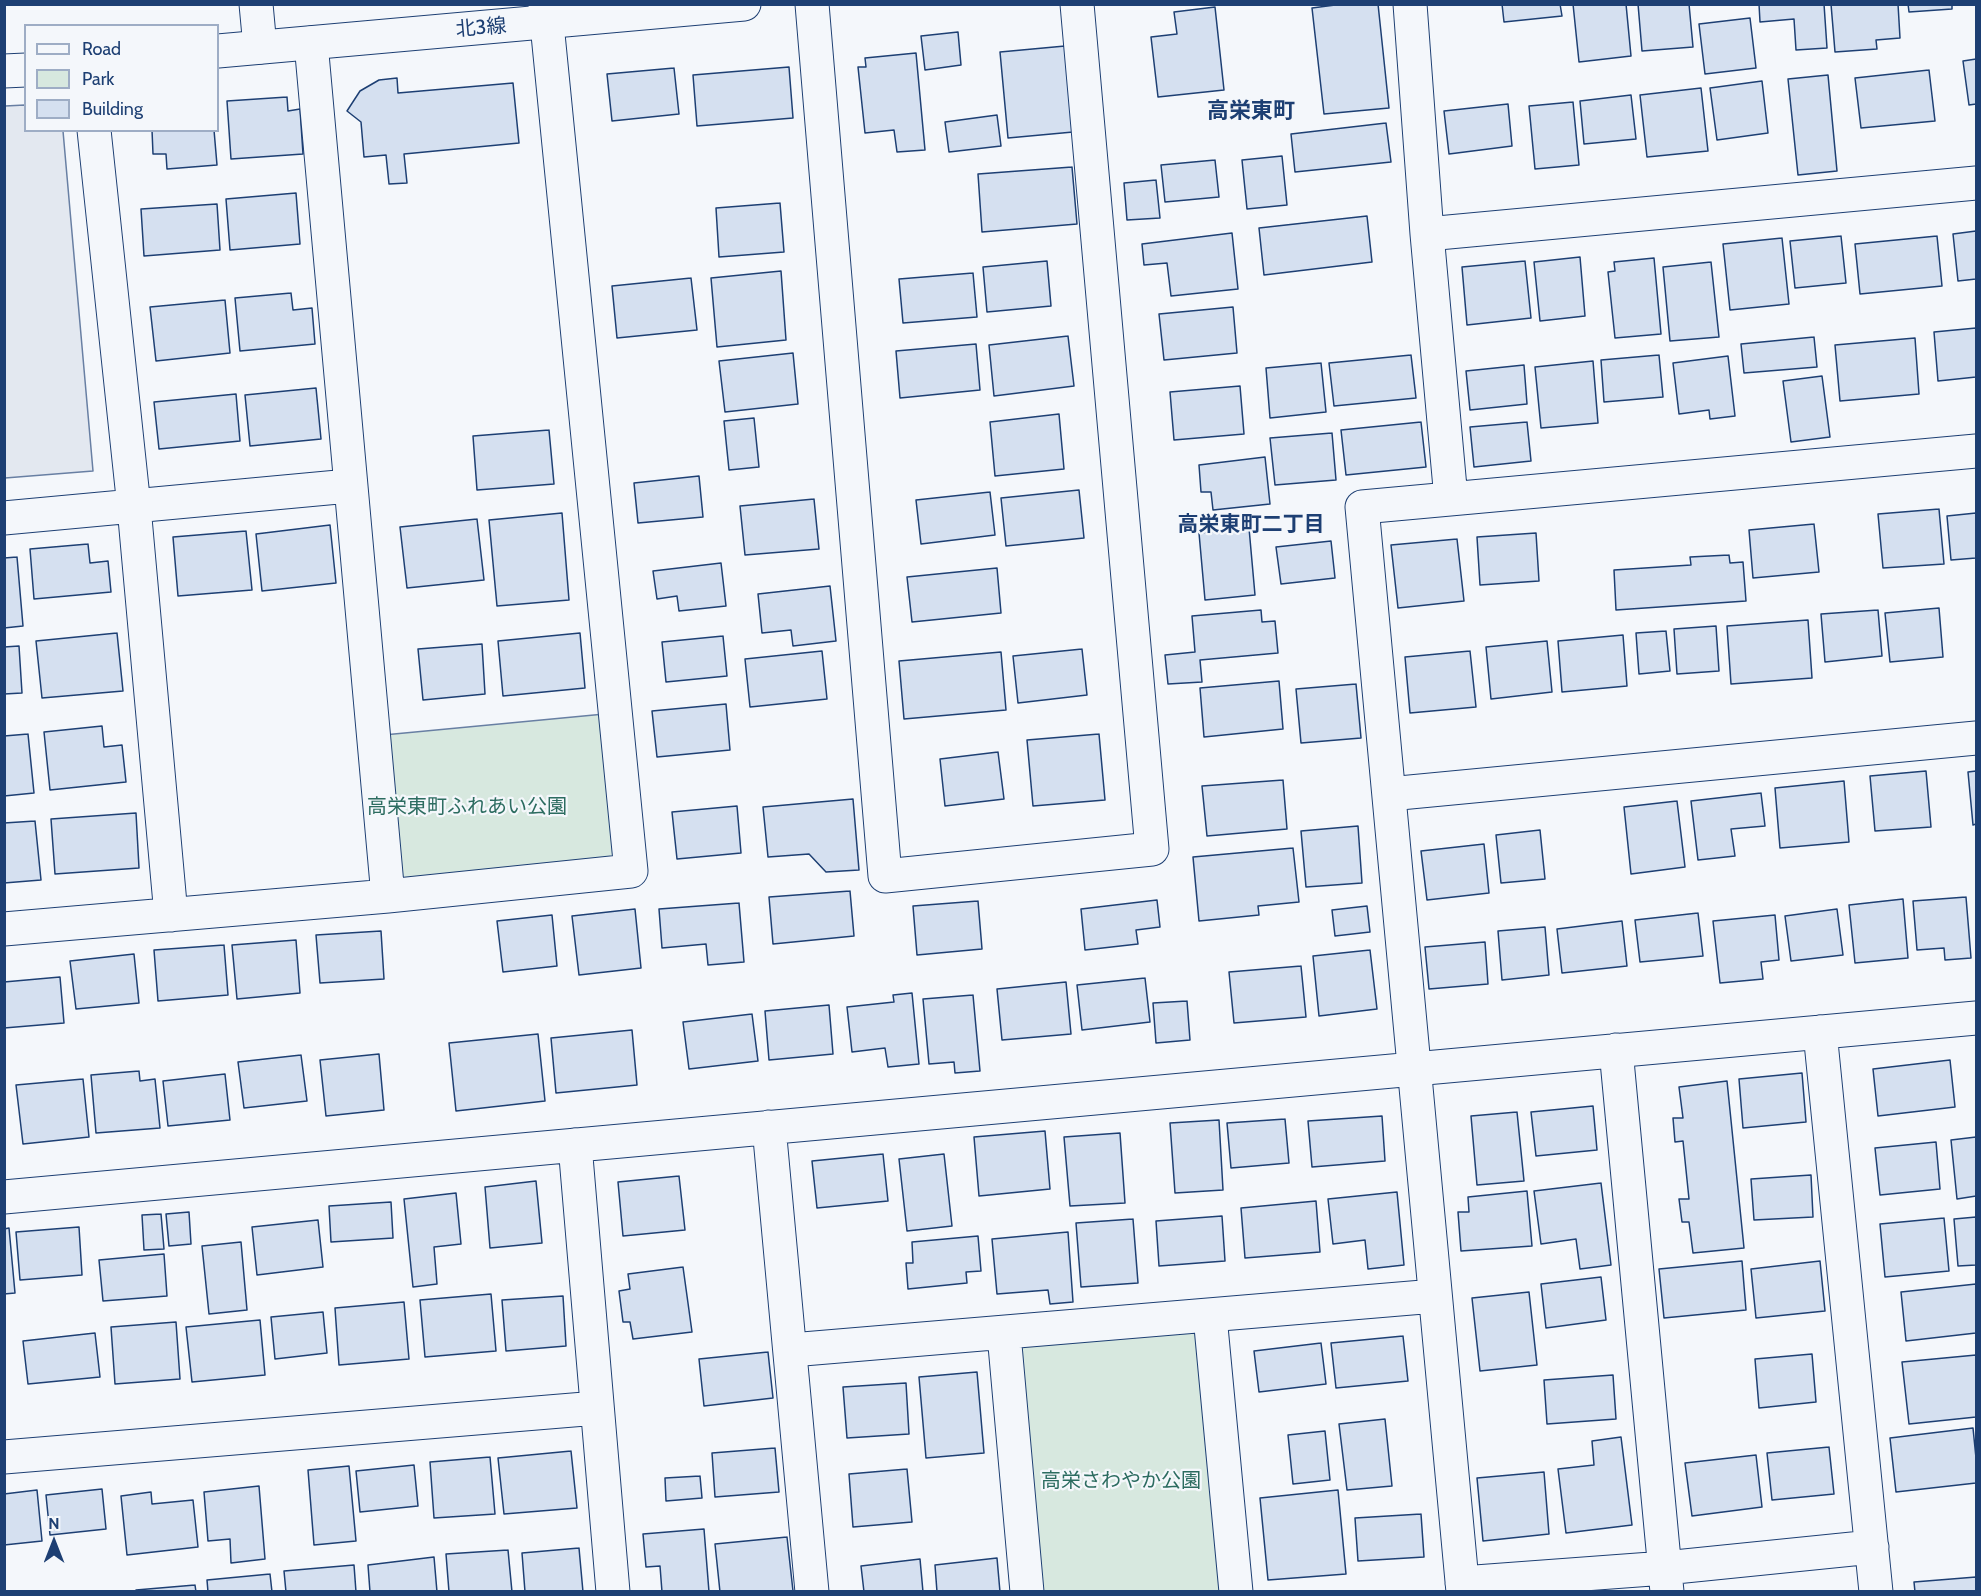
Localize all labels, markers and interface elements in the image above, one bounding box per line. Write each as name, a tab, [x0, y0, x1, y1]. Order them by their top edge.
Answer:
street label: 北3線	[455, 14, 507, 42]
legend	[24, 24, 219, 132]
text: Road	[82, 38, 121, 60]
text: Park	[82, 68, 114, 90]
text: Building	[82, 98, 143, 120]
district label: 高栄東町	[1207, 99, 1295, 125]
district label: 高栄東町二丁目	[1178, 512, 1324, 538]
park label: 高栄東町ふれあい公園	[367, 795, 567, 819]
park label: 高栄さわやか公園	[1041, 1469, 1201, 1493]
north arrow	[24, 1512, 84, 1572]
text: N	[48, 1514, 60, 1533]

